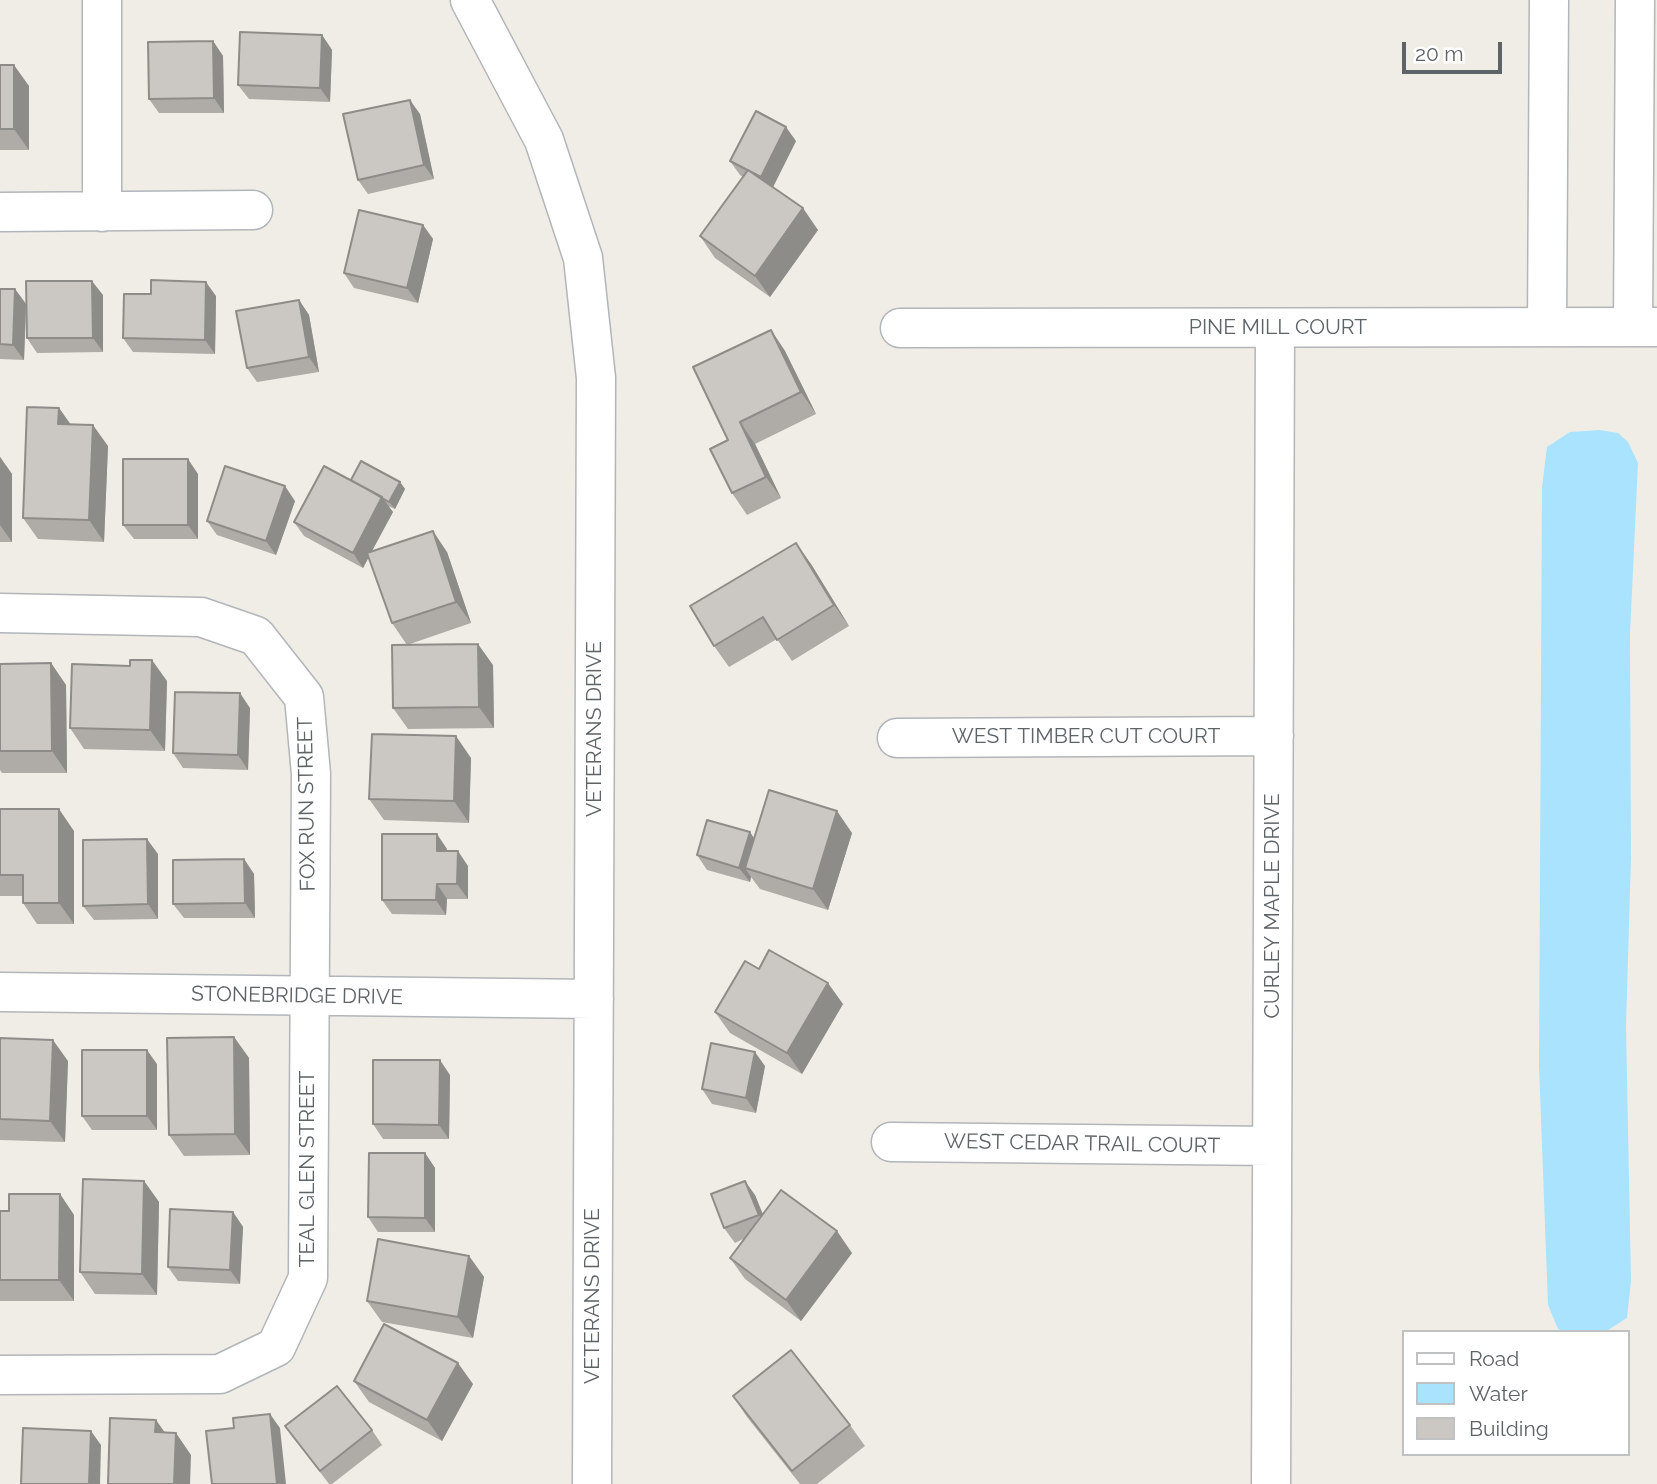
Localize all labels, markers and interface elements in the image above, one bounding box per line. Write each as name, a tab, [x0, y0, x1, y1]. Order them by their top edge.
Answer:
scale bar	[1405, 28, 1505, 72]
text: 20 m	[1415, 41, 1463, 66]
street label: PINE MILL COURT	[1189, 315, 1367, 341]
street label: VETERANS DRIVE	[582, 641, 608, 817]
street label: FOX RUN STREET	[293, 717, 321, 891]
street label: WEST TIMBER CUT COURT	[952, 724, 1220, 750]
street label: CURLEY MAPLE DRIVE	[1260, 793, 1286, 1019]
street label: STONEBRIDGE DRIVE	[191, 982, 403, 1010]
street label: TEAL GLEN STREET	[295, 1071, 321, 1267]
street label: WEST CEDAR TRAIL COURT	[944, 1129, 1220, 1159]
street label: VETERANS DRIVE	[580, 1208, 606, 1384]
legend	[1402, 1330, 1629, 1456]
text: Road	[1469, 1346, 1519, 1371]
text: Water	[1469, 1381, 1528, 1406]
text: Building	[1469, 1416, 1549, 1441]

